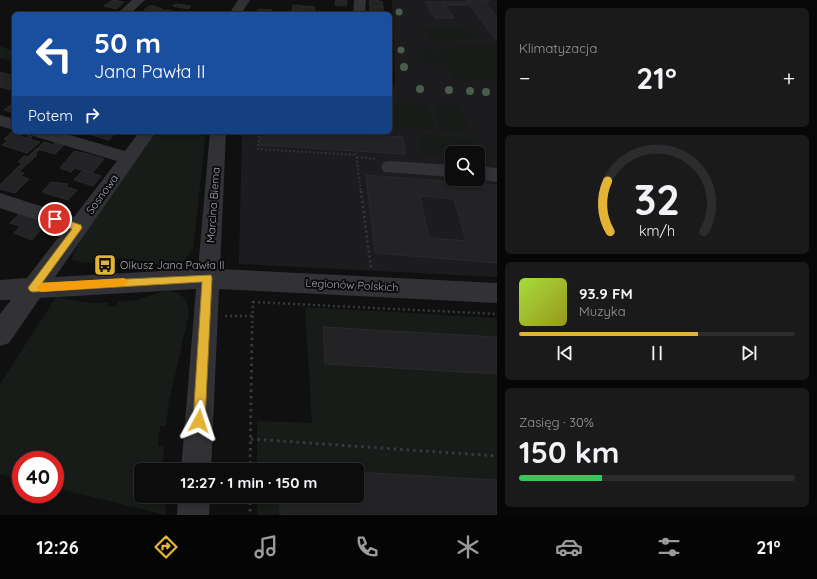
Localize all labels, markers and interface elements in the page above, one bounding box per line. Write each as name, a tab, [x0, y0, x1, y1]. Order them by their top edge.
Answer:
text: 50 m	[94, 25, 161, 60]
icon: left	[28, 28, 80, 80]
text: Klimatyzacja	[519, 40, 597, 56]
text: 21°	[636, 59, 677, 97]
text: Jana Pawła II	[94, 60, 205, 83]
text: −	[519, 64, 530, 92]
text: +	[783, 64, 795, 92]
icon: right	[81, 104, 103, 126]
text: Potem	[28, 106, 73, 125]
map controls	[445, 146, 485, 186]
button: search	[445, 146, 485, 186]
street label: Marcina Biema	[203, 166, 223, 244]
street label: Sosnowa	[83, 171, 121, 217]
text: 32	[634, 173, 680, 225]
pin	[38, 202, 72, 236]
icon: arrive	[44, 208, 66, 230]
text: km/h	[639, 222, 675, 240]
bus stop icon: Olkusz Jana Pawła II	[92, 252, 118, 278]
place label: Olkusz Jana Pawła II	[120, 258, 225, 272]
street label: Legionów Polskich	[305, 276, 399, 294]
text: 93.9 FM	[579, 284, 633, 303]
text: Muzyka	[579, 303, 626, 319]
icon: previous	[554, 342, 576, 364]
icon: pause	[646, 342, 668, 364]
icon: next	[738, 342, 760, 364]
position arrow	[178, 400, 220, 442]
text: Zasięg · 30%	[519, 414, 594, 430]
text: 150 km	[519, 433, 620, 471]
speed limit sign: 40	[12, 451, 64, 503]
text: 12:27 · 1 min · 150 m	[181, 473, 317, 492]
icon: directions	[152, 533, 180, 561]
icon: music	[252, 533, 280, 561]
icon: phone	[353, 533, 381, 561]
icon: climate	[454, 533, 482, 561]
icon: car	[555, 533, 583, 561]
icon: filters	[655, 533, 683, 561]
text: 12:26	[36, 536, 79, 559]
text: 21°	[756, 536, 781, 559]

